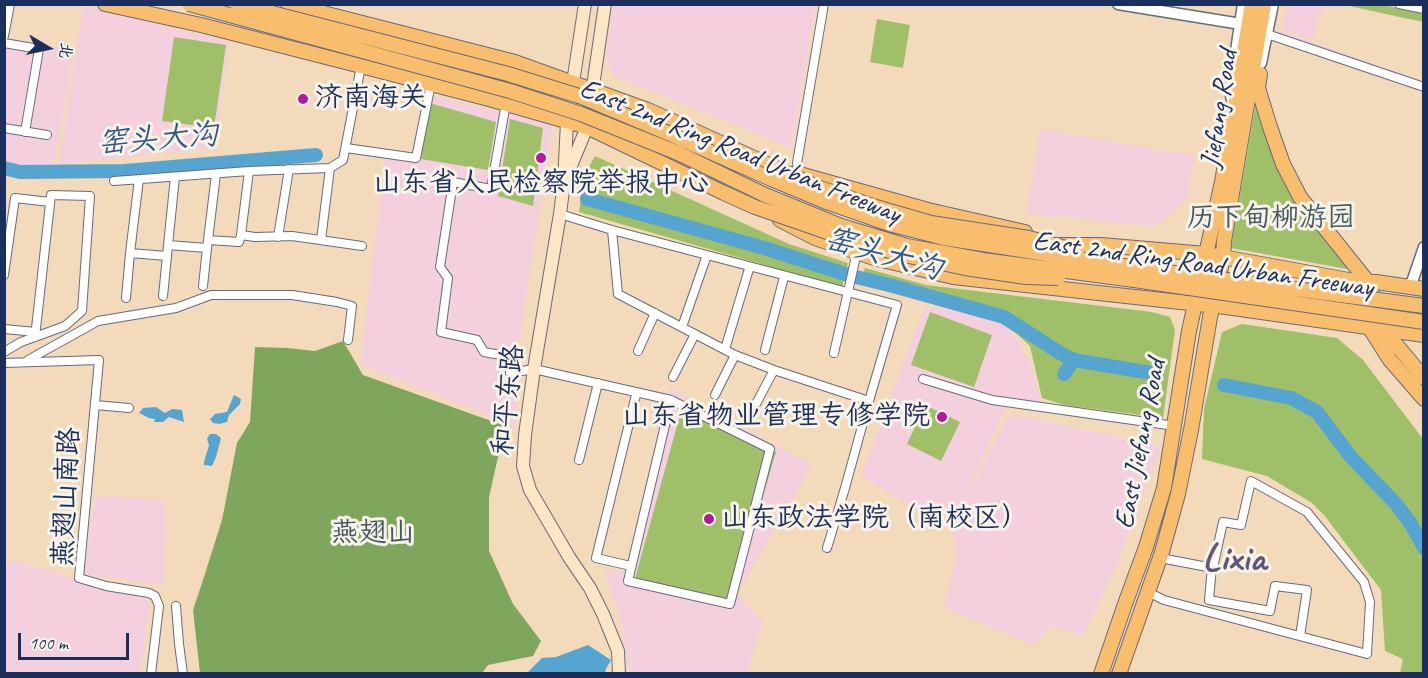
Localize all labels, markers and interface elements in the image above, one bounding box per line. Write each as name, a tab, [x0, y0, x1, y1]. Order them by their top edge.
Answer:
north arrow	[18, 18, 78, 78]
text: 北	[55, 41, 77, 60]
street label: Jiefang Road	[1194, 48, 1246, 170]
street label: East 2nd Ring Road Urban Freeway	[575, 72, 905, 232]
place label: 济南海关	[315, 82, 427, 116]
marker: 济南海关	[296, 92, 310, 106]
water label: 窑头大沟	[97, 118, 219, 162]
marker: 山东省人民检察院举报中心	[534, 151, 548, 165]
place label: 山东省人民检察院举报中心	[373, 167, 709, 201]
park label: 历下甸柳游园	[1187, 202, 1355, 236]
water label: 窑头大沟	[820, 221, 946, 289]
street label: East 2nd Ring Road Urban Freeway	[1031, 225, 1375, 305]
street label: 和平东路	[486, 343, 532, 457]
street label: East Jiefang Road	[1108, 357, 1174, 531]
place label: 山东省物业管理专修学院	[622, 400, 930, 434]
marker: 山东省物业管理专修学院	[935, 410, 949, 424]
street label: 燕翅山南路	[47, 426, 87, 568]
place label: 山东政法学院（南校区）	[721, 502, 1029, 536]
marker: 山东政法学院（南校区）	[702, 512, 716, 526]
park label: 燕翅山	[331, 517, 415, 551]
district label: Lixia	[1202, 536, 1266, 584]
scale bar	[21, 621, 132, 659]
text: 100 m	[29, 632, 68, 654]

